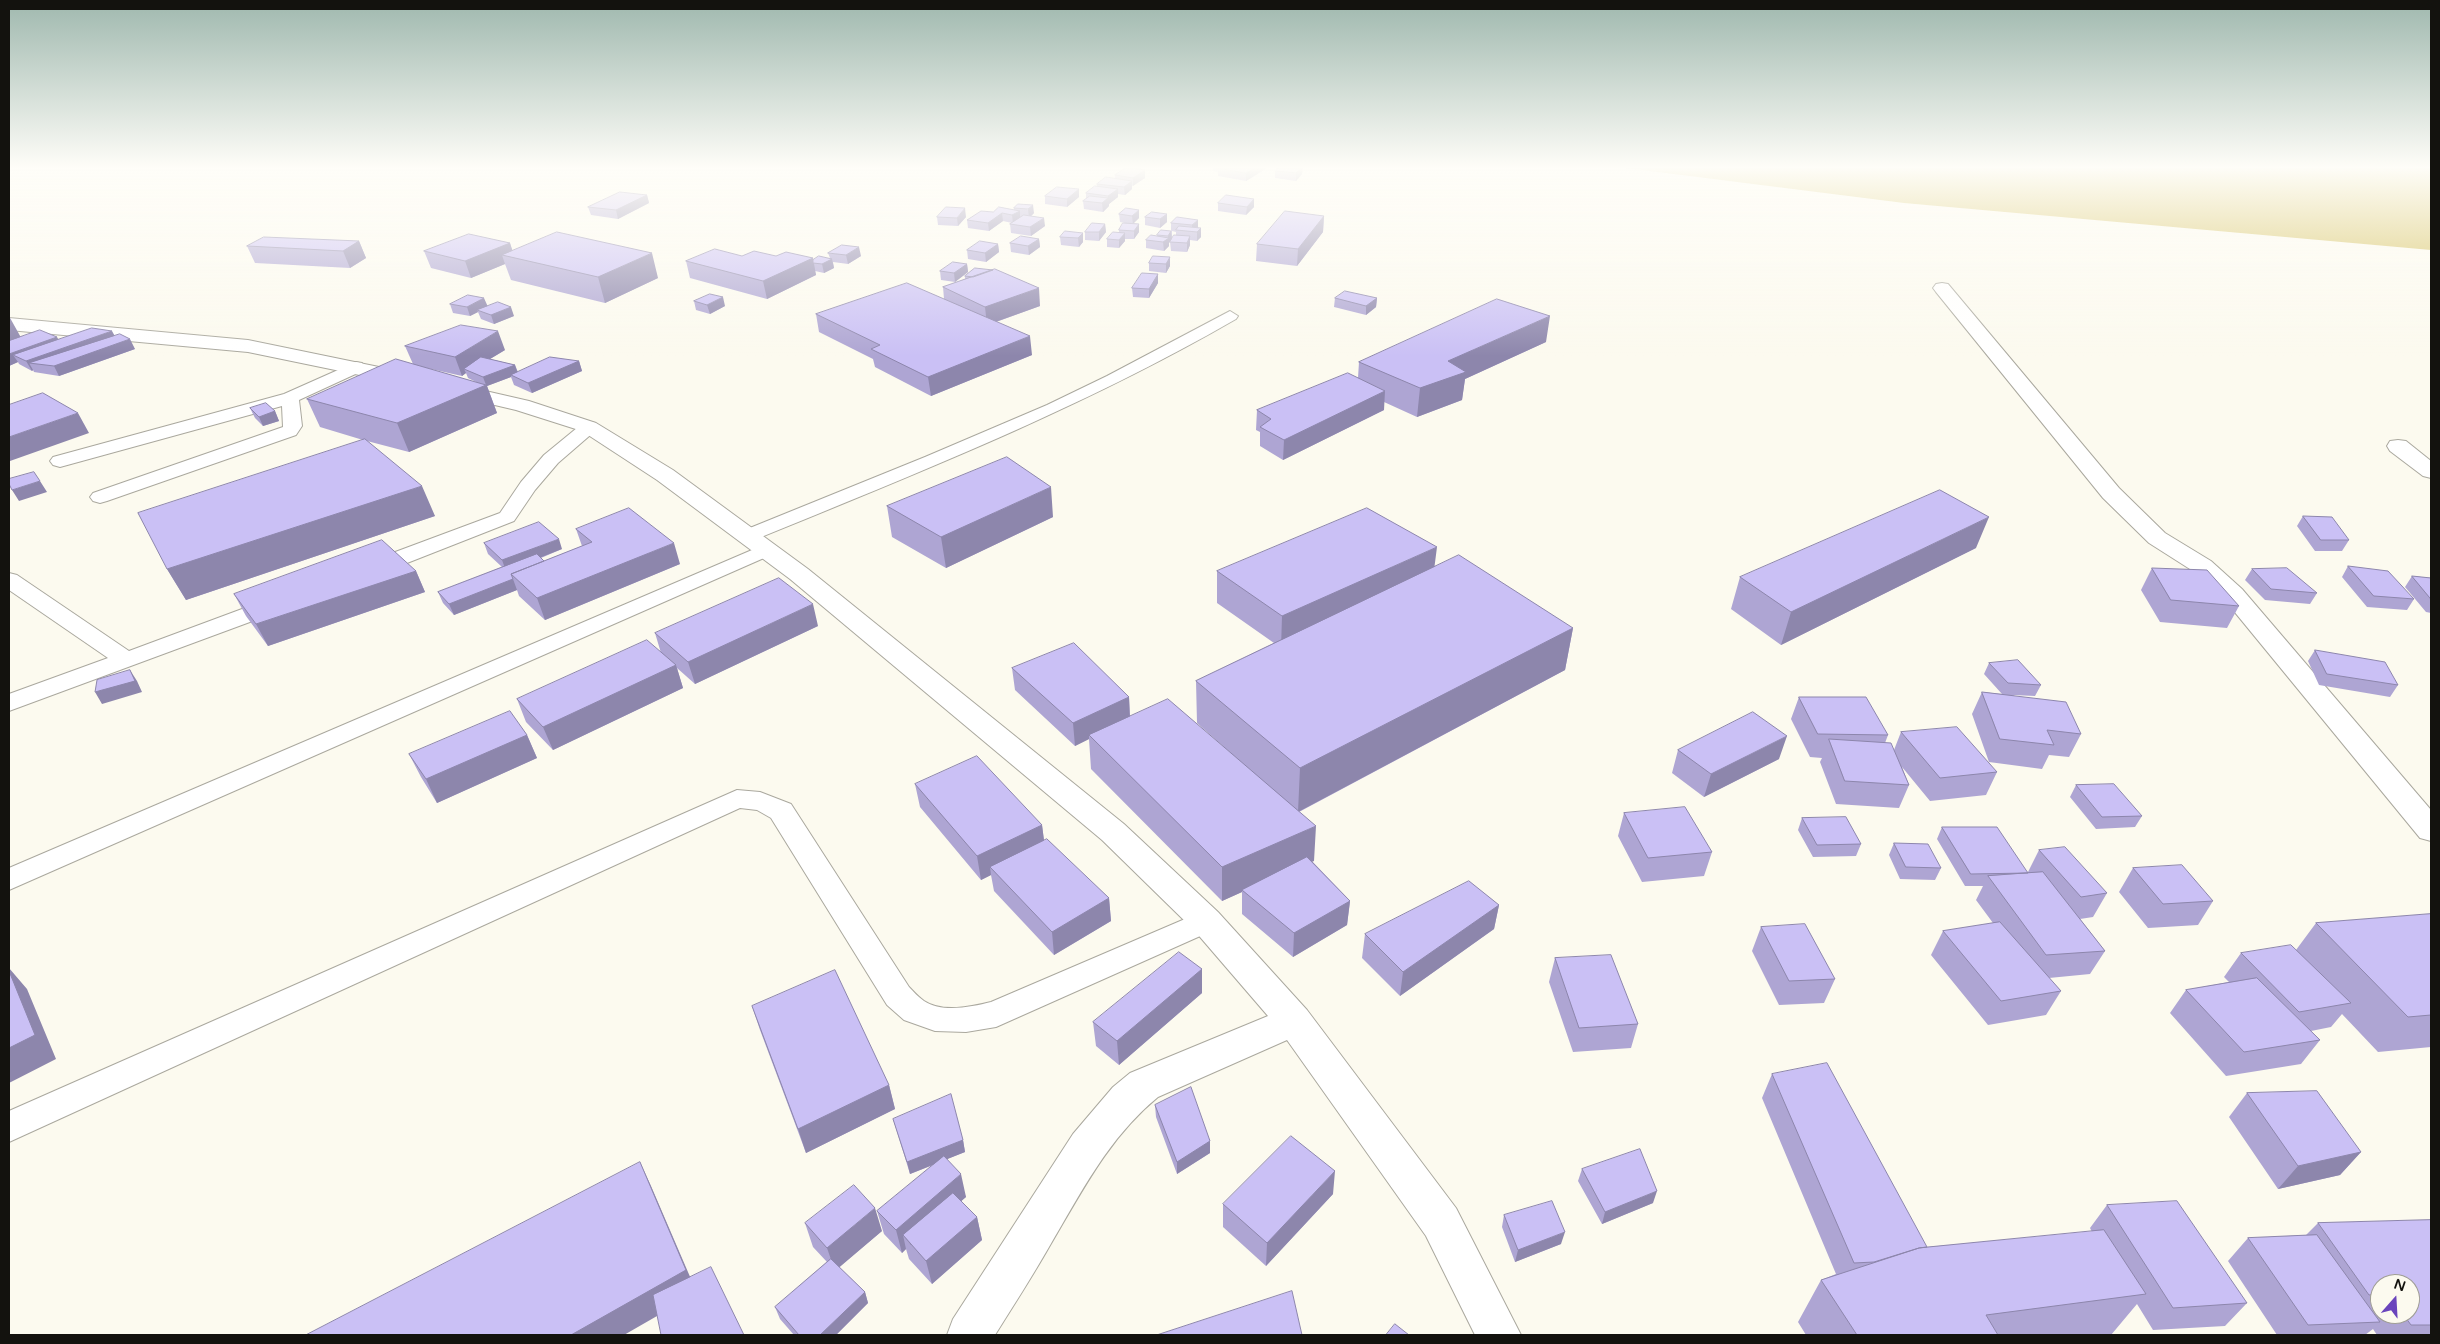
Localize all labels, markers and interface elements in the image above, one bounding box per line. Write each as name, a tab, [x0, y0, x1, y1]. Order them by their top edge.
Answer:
north arrow	[2370, 1274, 2420, 1324]
text: N	[2392, 1275, 2408, 1295]

